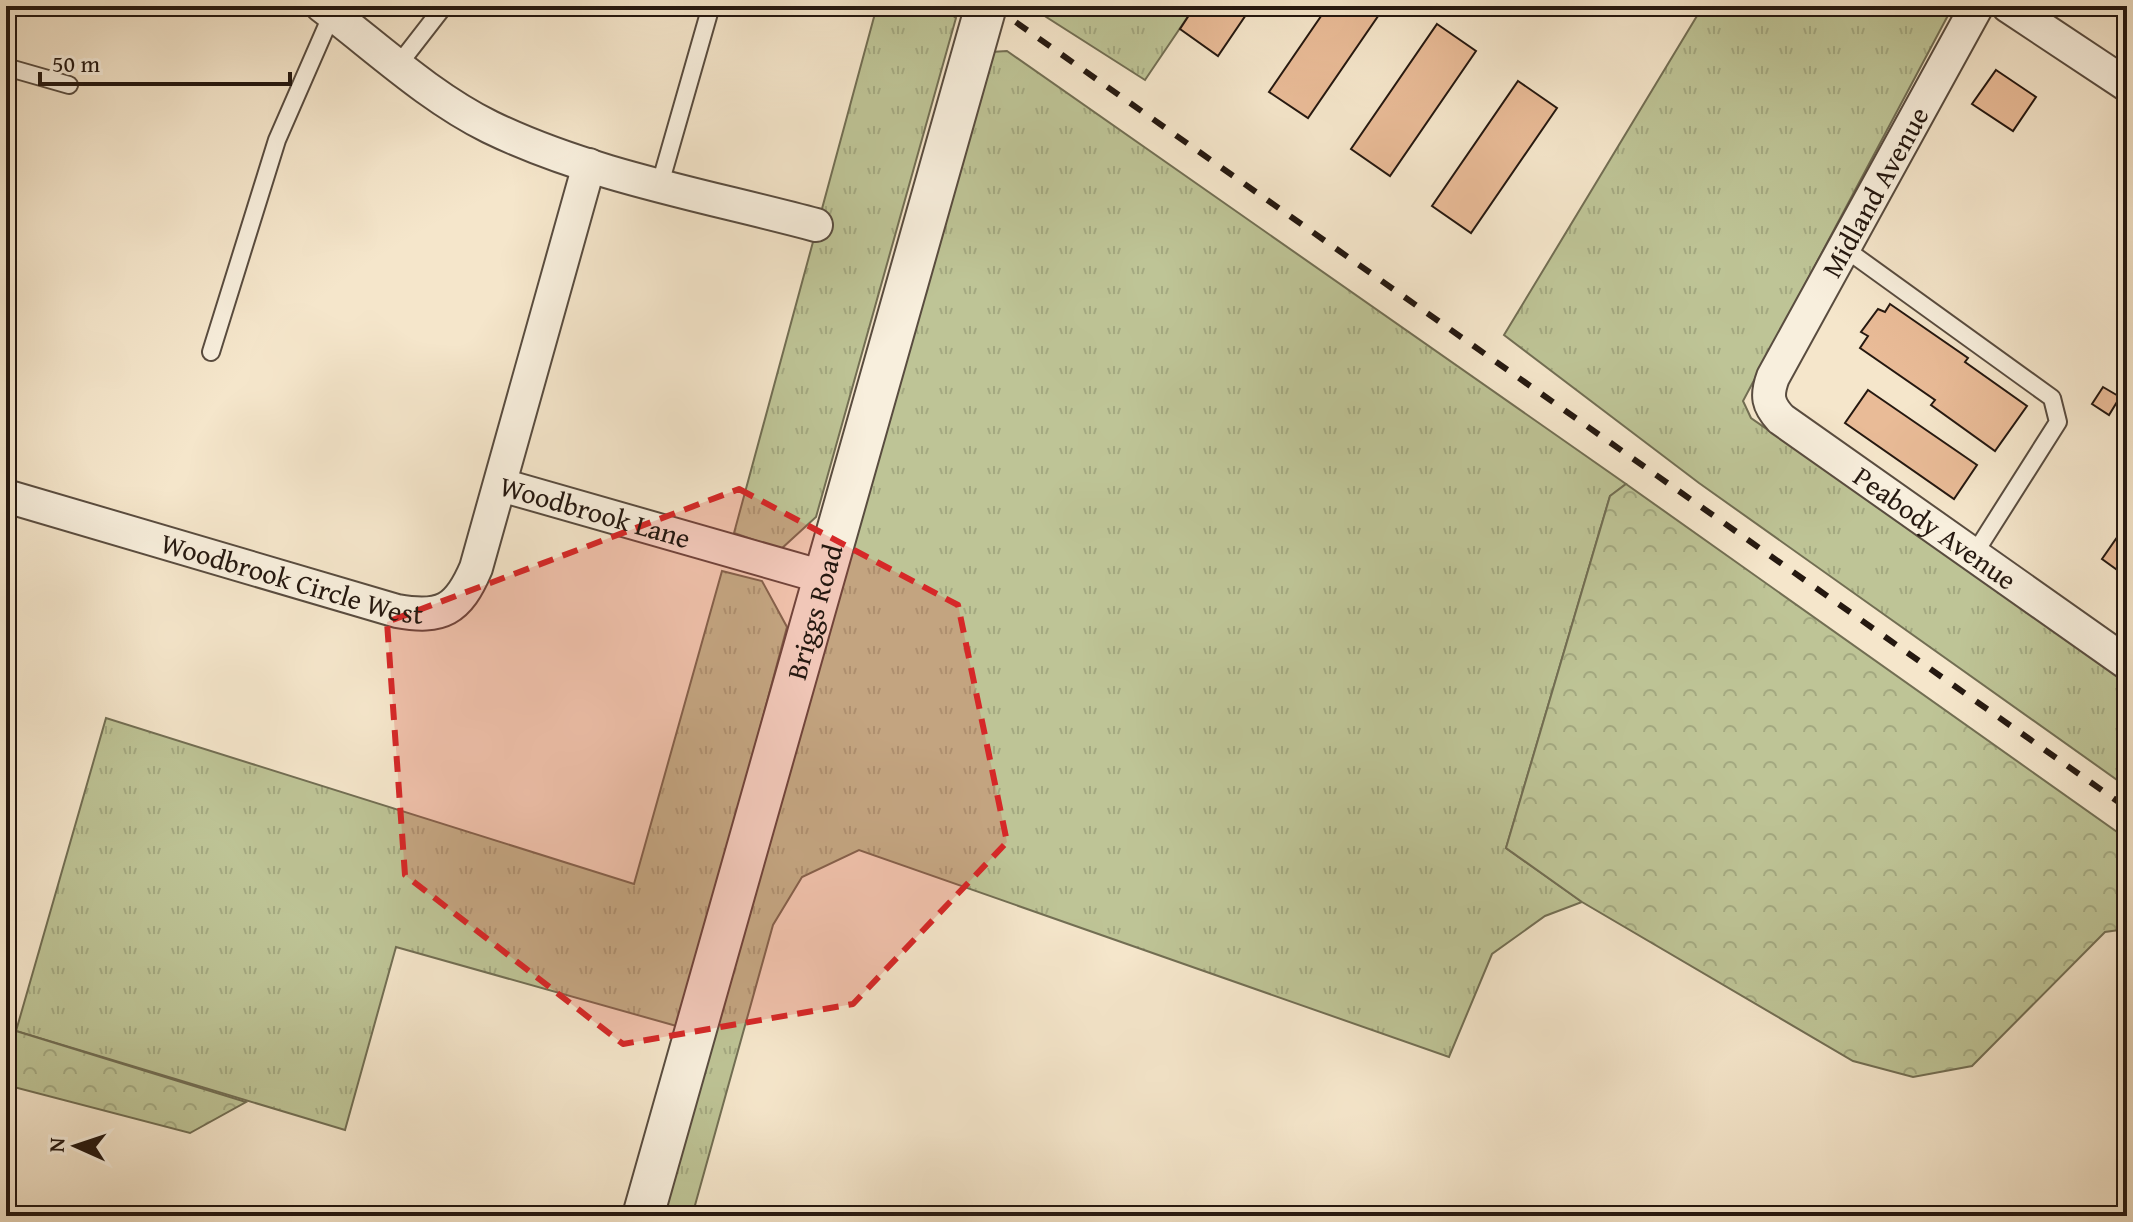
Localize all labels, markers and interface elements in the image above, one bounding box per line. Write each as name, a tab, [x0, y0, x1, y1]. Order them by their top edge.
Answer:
scale bar	[40, 36, 290, 86]
text: 50 m	[52, 46, 100, 81]
street label: Midland Avenue	[1811, 99, 1938, 285]
street label: Peabody Avenue	[1845, 455, 2025, 599]
street label: Woodbrook Lane	[495, 465, 696, 558]
street label: Woodbrook Circle West	[156, 522, 424, 634]
street label: Briggs Road	[775, 539, 852, 684]
north arrow	[36, 1106, 116, 1186]
text: N	[40, 1136, 72, 1153]

